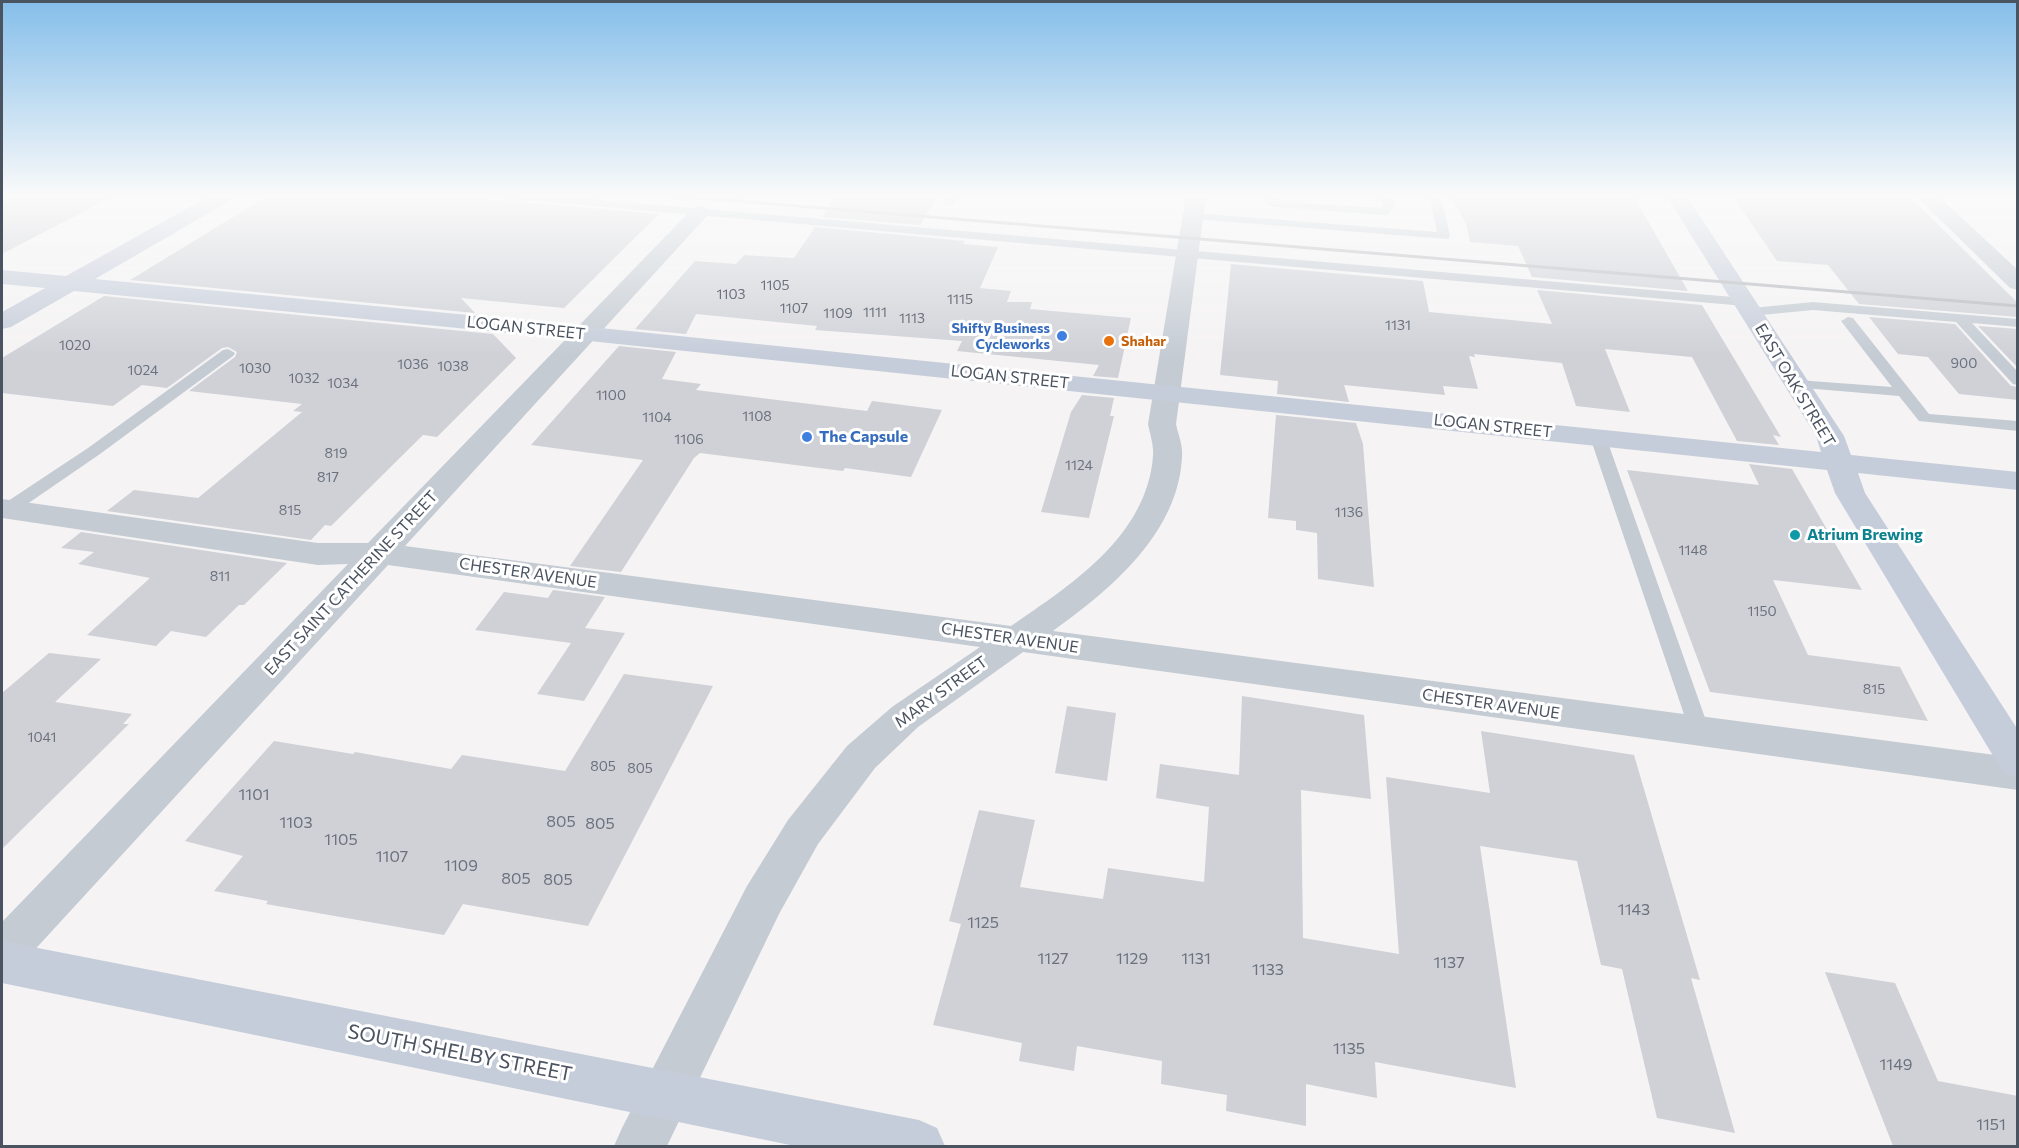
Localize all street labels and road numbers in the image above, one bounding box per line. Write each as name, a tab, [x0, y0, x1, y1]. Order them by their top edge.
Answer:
street label: LOGAN STREET	[466, 312, 586, 344]
street label: EAST OAK STREET	[1751, 320, 1839, 450]
street label: LOGAN STREET	[950, 361, 1070, 393]
street label: LOGAN STREET	[1433, 410, 1553, 442]
street label: EAST SAINT CATHERINE STREET	[260, 487, 442, 679]
street label: CHESTER AVENUE	[458, 554, 598, 592]
street label: CHESTER AVENUE	[940, 619, 1080, 657]
street label: MARY STREET	[891, 652, 991, 732]
street label: CHESTER AVENUE	[1421, 685, 1561, 723]
street label: SOUTH SHELBY STREET	[346, 1019, 574, 1087]

